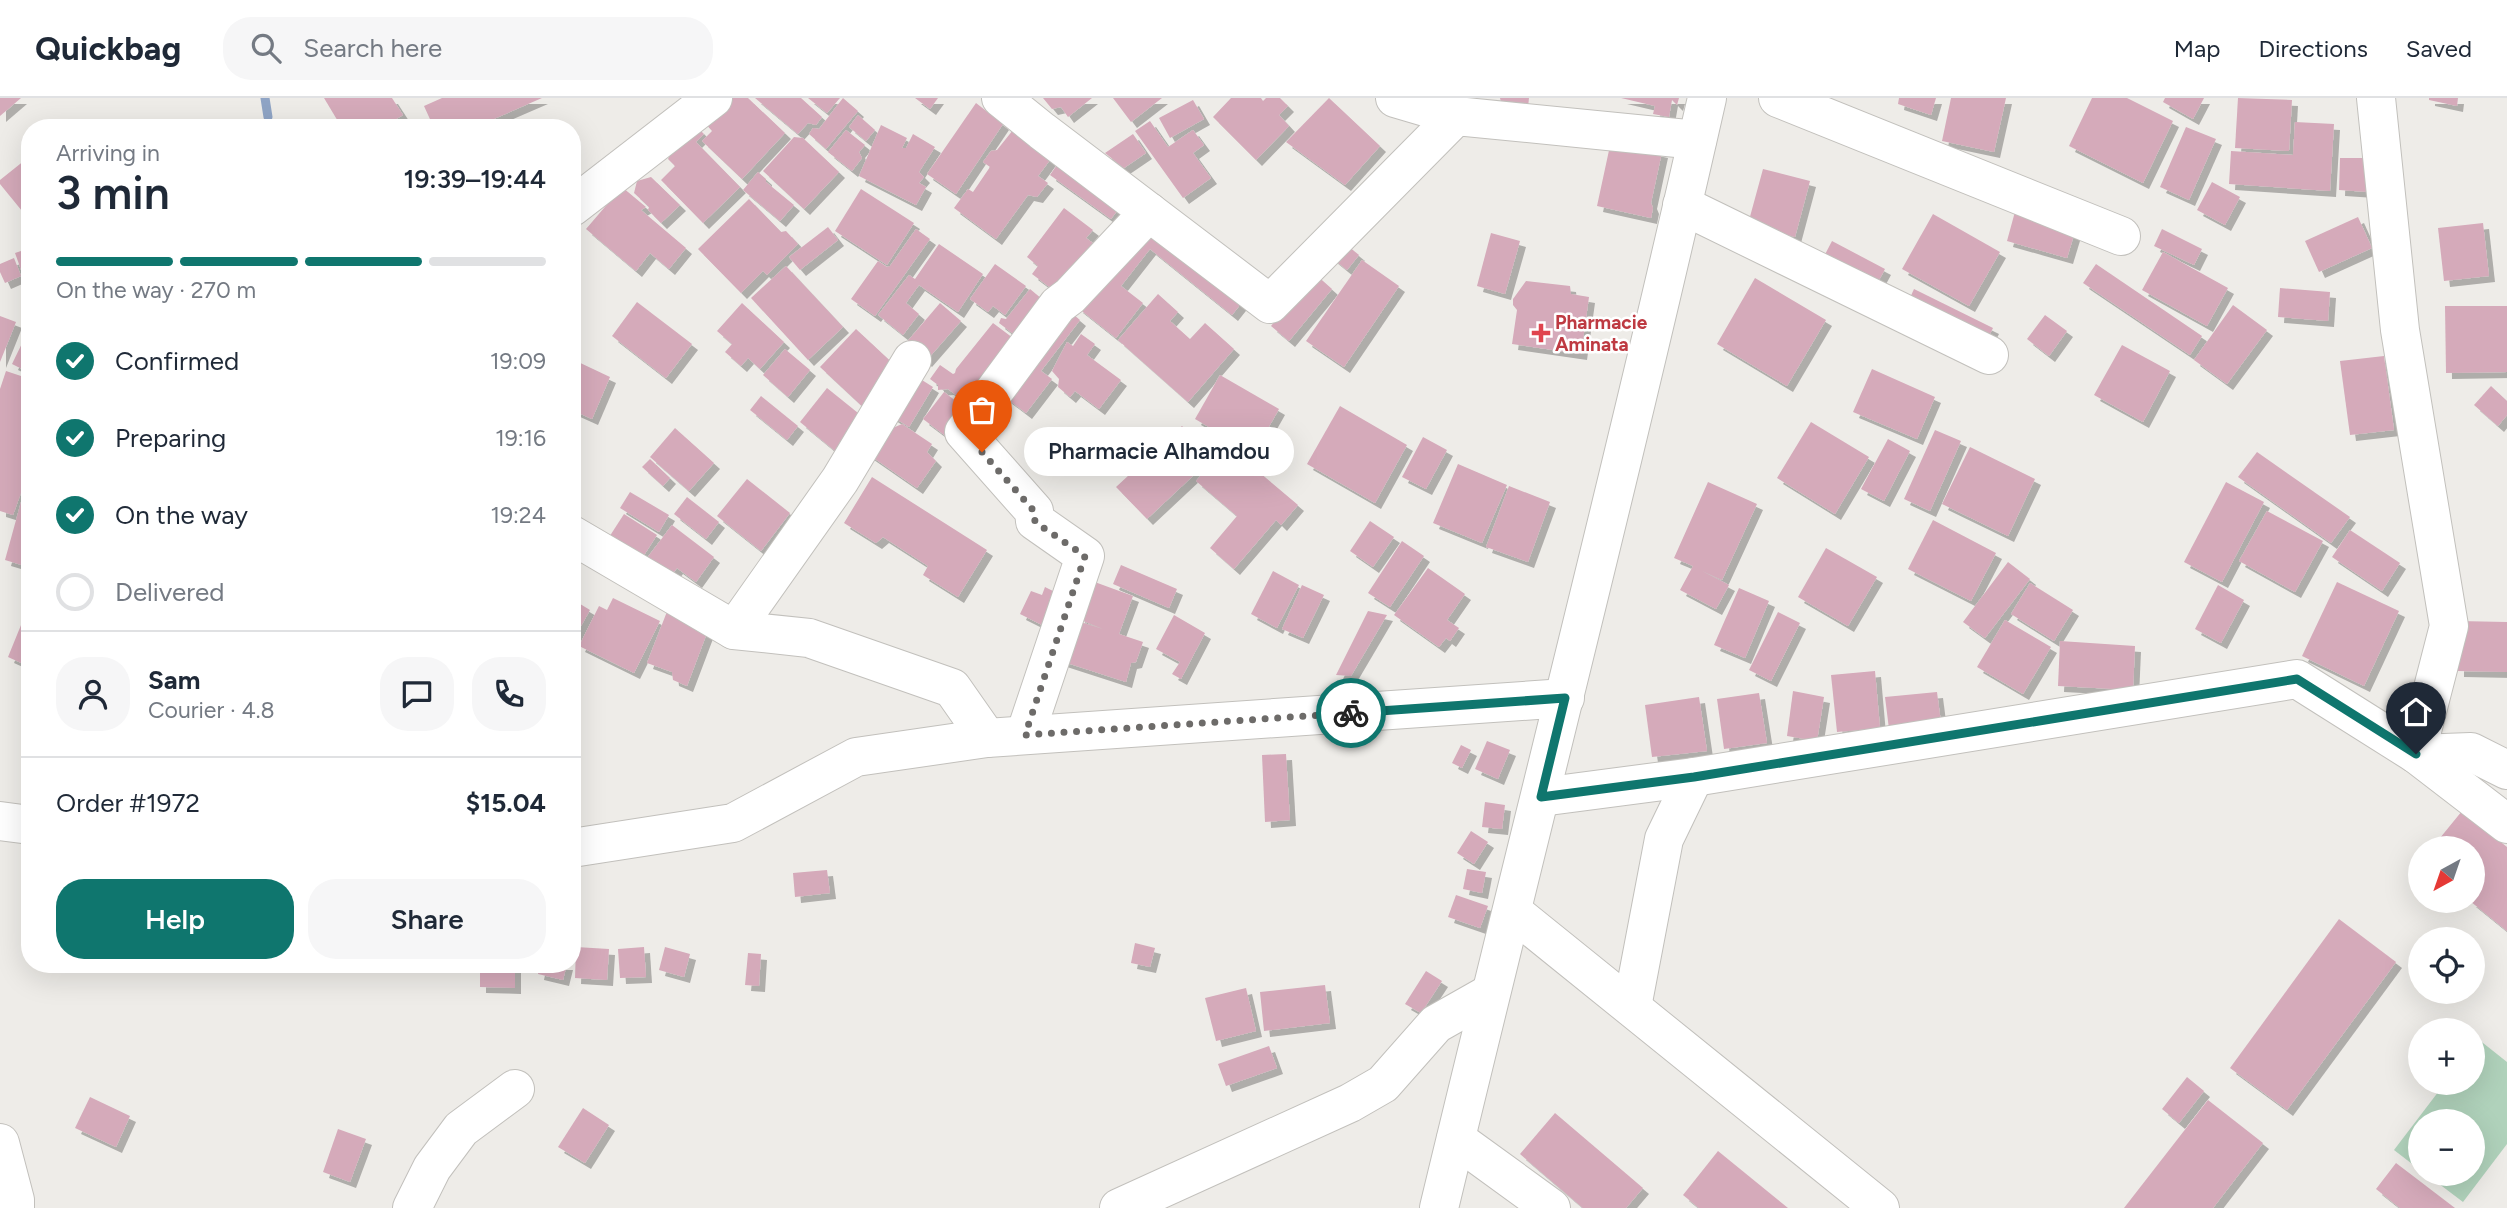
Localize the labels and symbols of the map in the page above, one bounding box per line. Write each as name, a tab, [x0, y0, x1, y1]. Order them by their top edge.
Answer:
place label: Pharmacie Aminata	[1555, 311, 1648, 356]
marker: Pharmacie Aminata	[1533, 325, 1549, 341]
pin	[952, 380, 1012, 452]
callout: Pharmacie Alhamdou	[1024, 428, 1294, 476]
courier	[1316, 678, 1386, 748]
pin	[2386, 682, 2446, 754]
north arrow	[2408, 836, 2485, 914]

